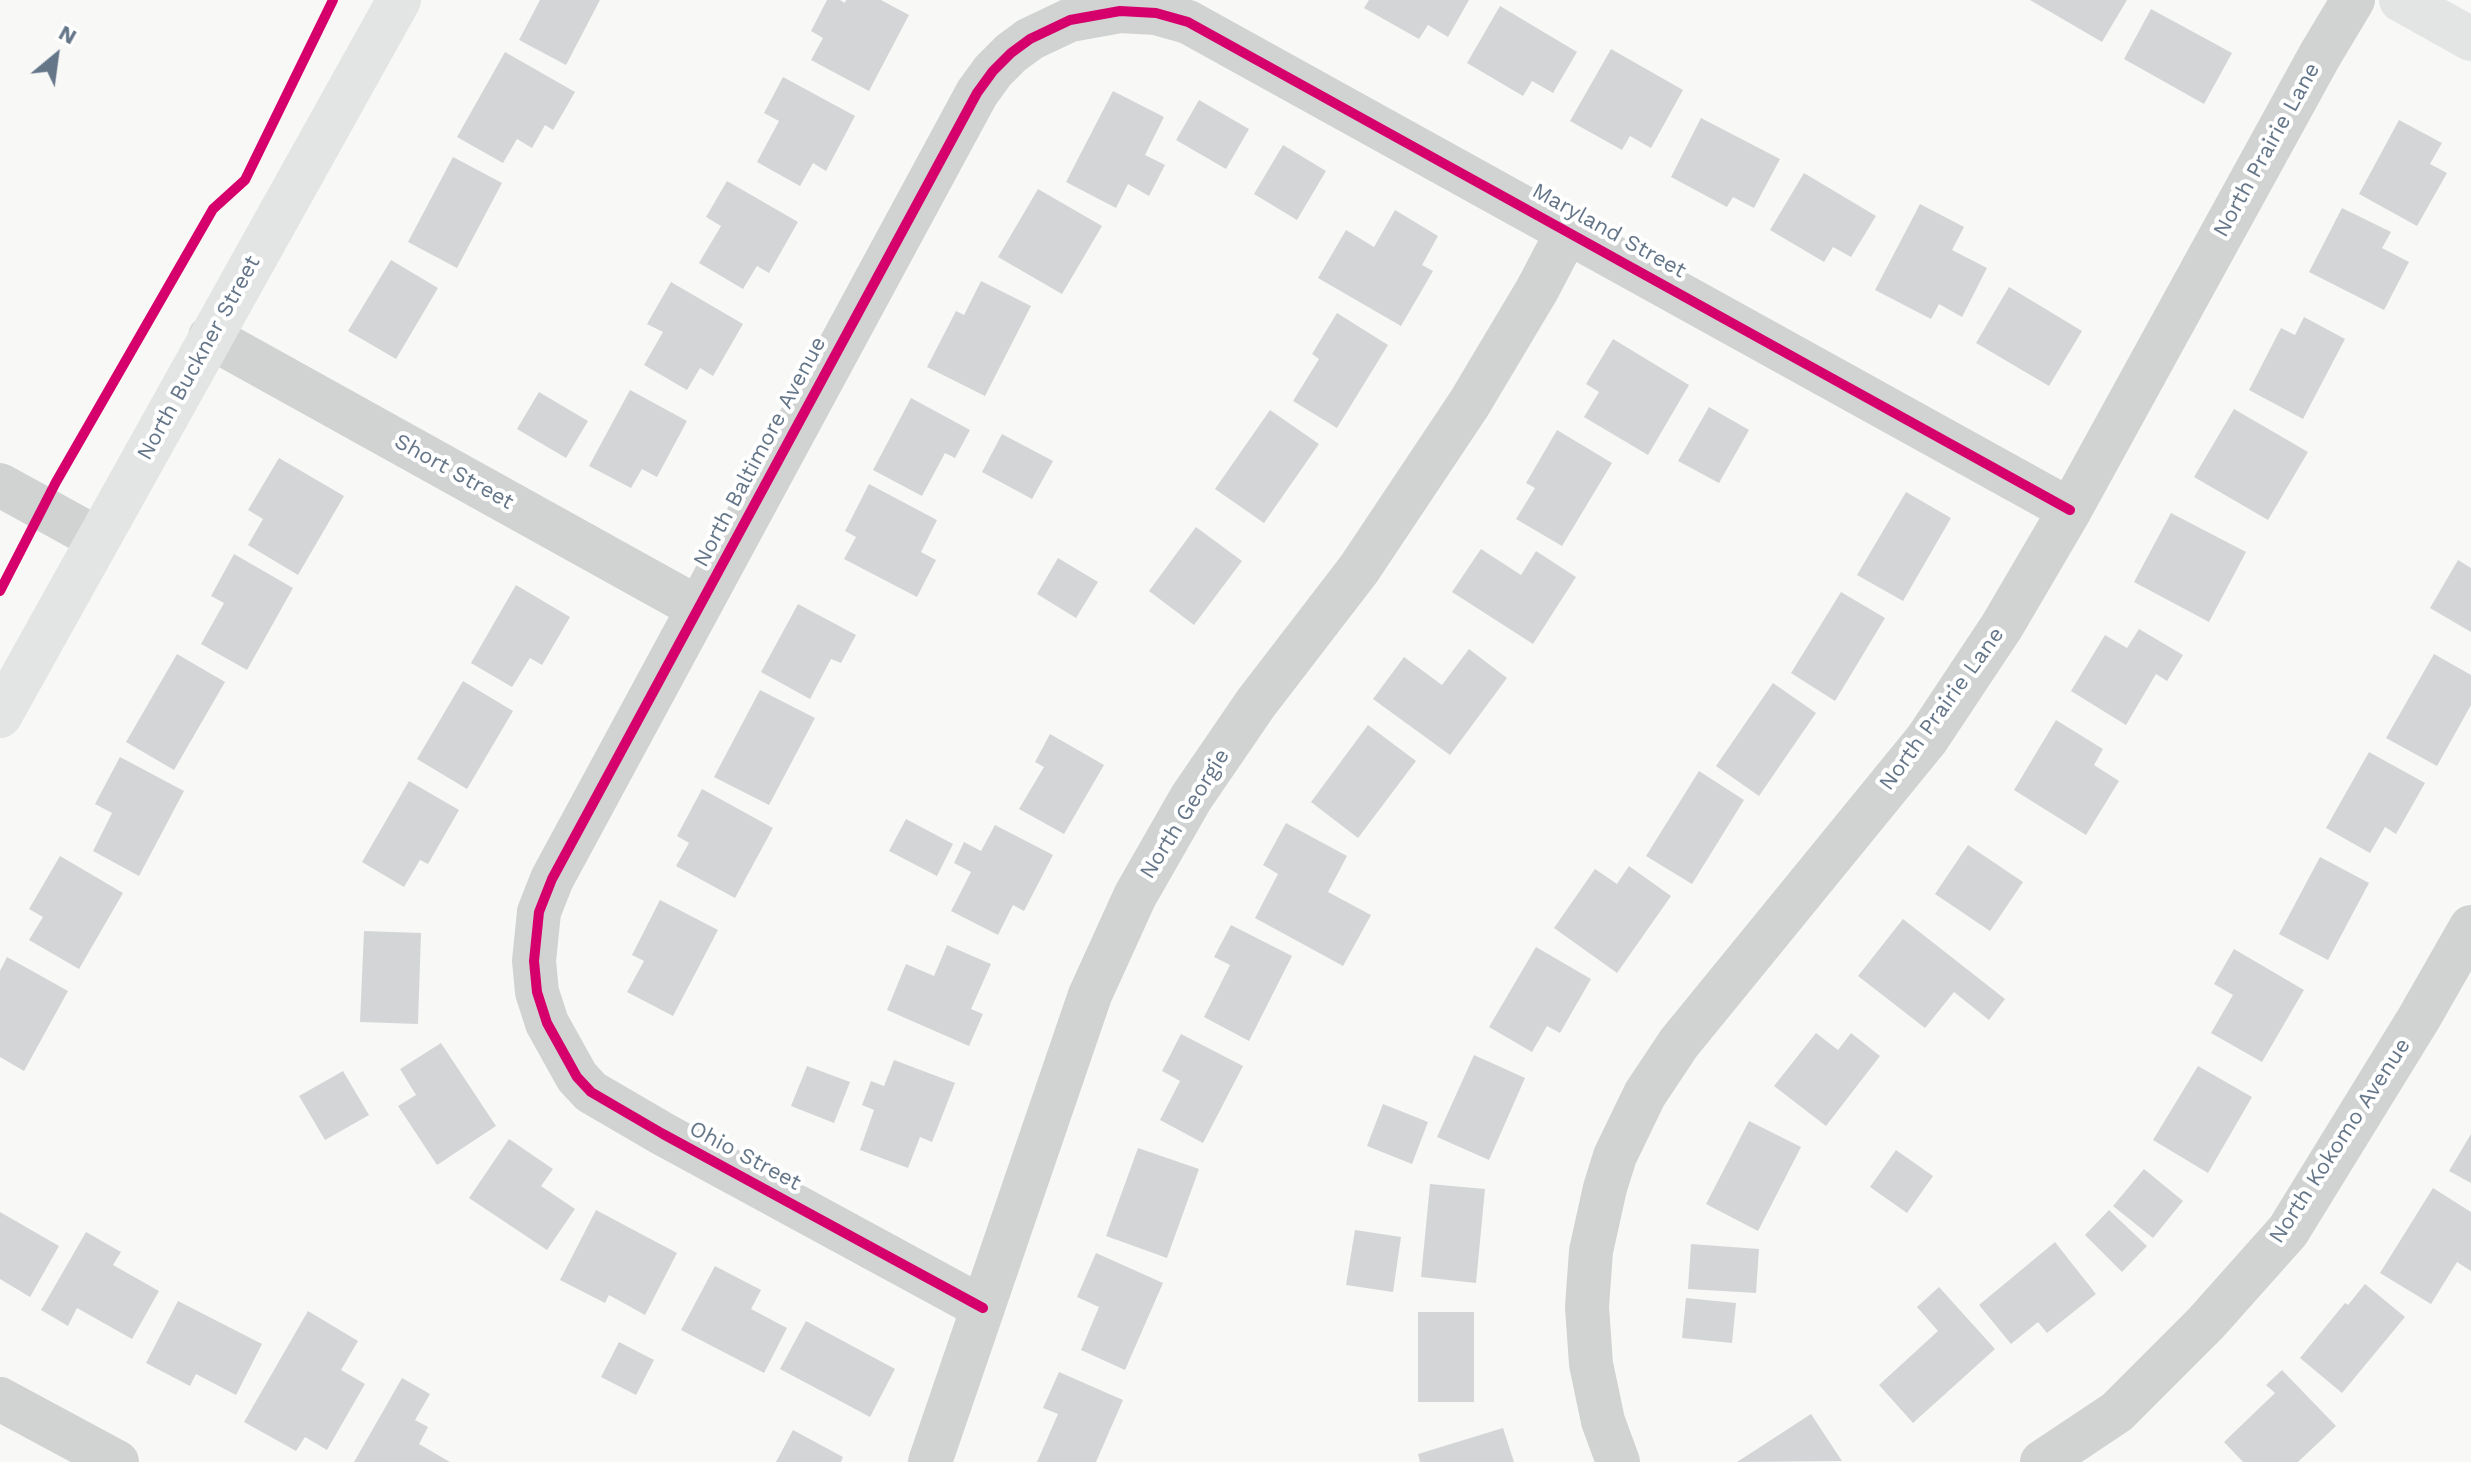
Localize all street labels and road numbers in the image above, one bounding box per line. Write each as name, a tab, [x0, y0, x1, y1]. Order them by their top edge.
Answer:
street label: North Prairie Lane	[2208, 58, 2326, 242]
street label: Maryland Street	[1527, 178, 1691, 284]
street label: North Buckner Street	[132, 251, 266, 465]
street label: North Baltimore Avenue	[688, 332, 832, 572]
street label: Short Street	[390, 428, 518, 516]
street label: North Prairie Lane	[1874, 622, 2010, 796]
street label: North Georgie	[1135, 744, 1235, 884]
street label: North Kokomo Avenue	[2264, 1033, 2416, 1249]
street label: Ohio Street	[685, 1116, 805, 1196]

